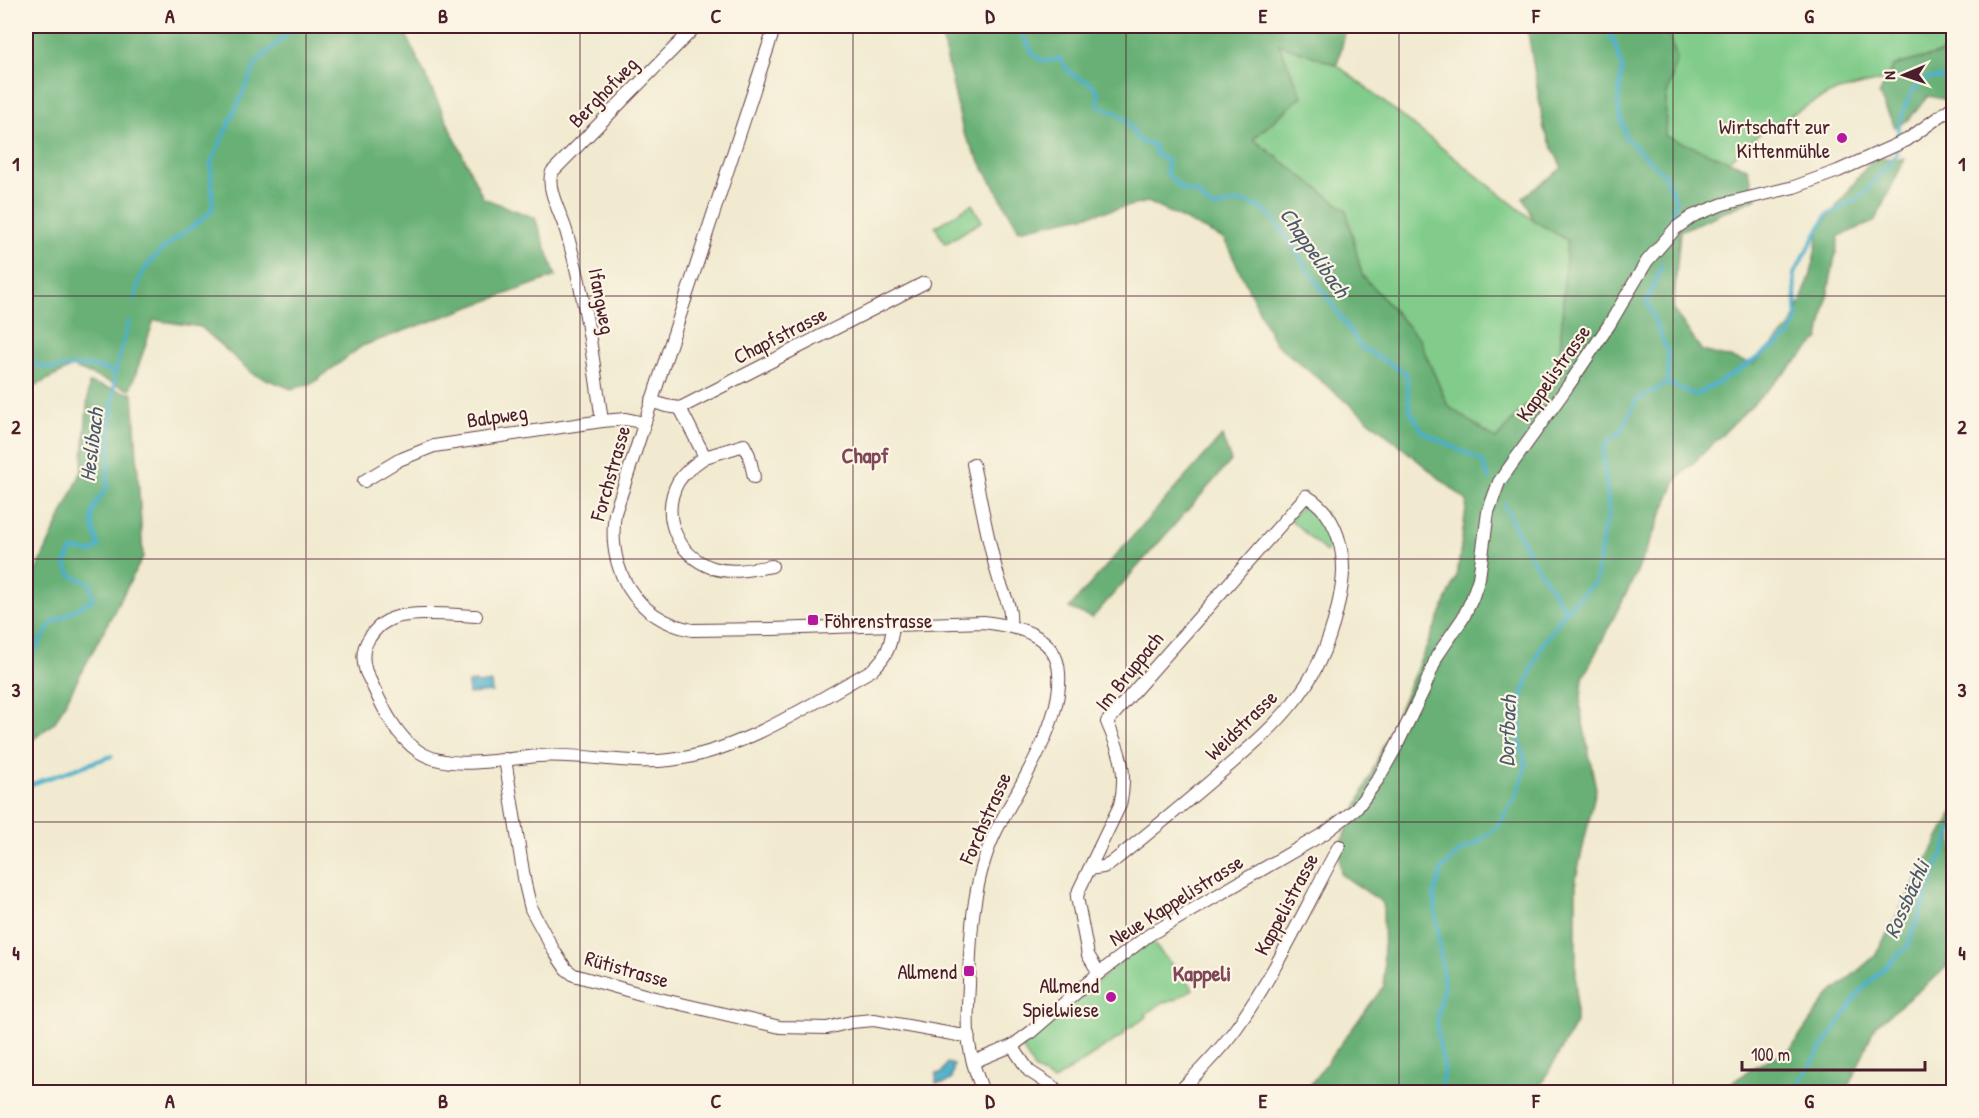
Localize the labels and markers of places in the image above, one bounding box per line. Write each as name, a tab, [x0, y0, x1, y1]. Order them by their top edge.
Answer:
place label: Wirtschaft zur Kittenmühle	[1719, 112, 1830, 165]
marker: Wirtschaft zur Kittenmühle	[1835, 131, 1849, 145]
place label: Föhrenstrasse	[824, 606, 932, 635]
marker: Föhrenstrasse	[806, 613, 820, 627]
place label: Allmend	[897, 957, 957, 986]
marker: Allmend	[962, 964, 976, 978]
place label: Allmend Spielwiese	[1022, 971, 1099, 1024]
marker: Allmend Spielwiese	[1104, 990, 1118, 1004]

